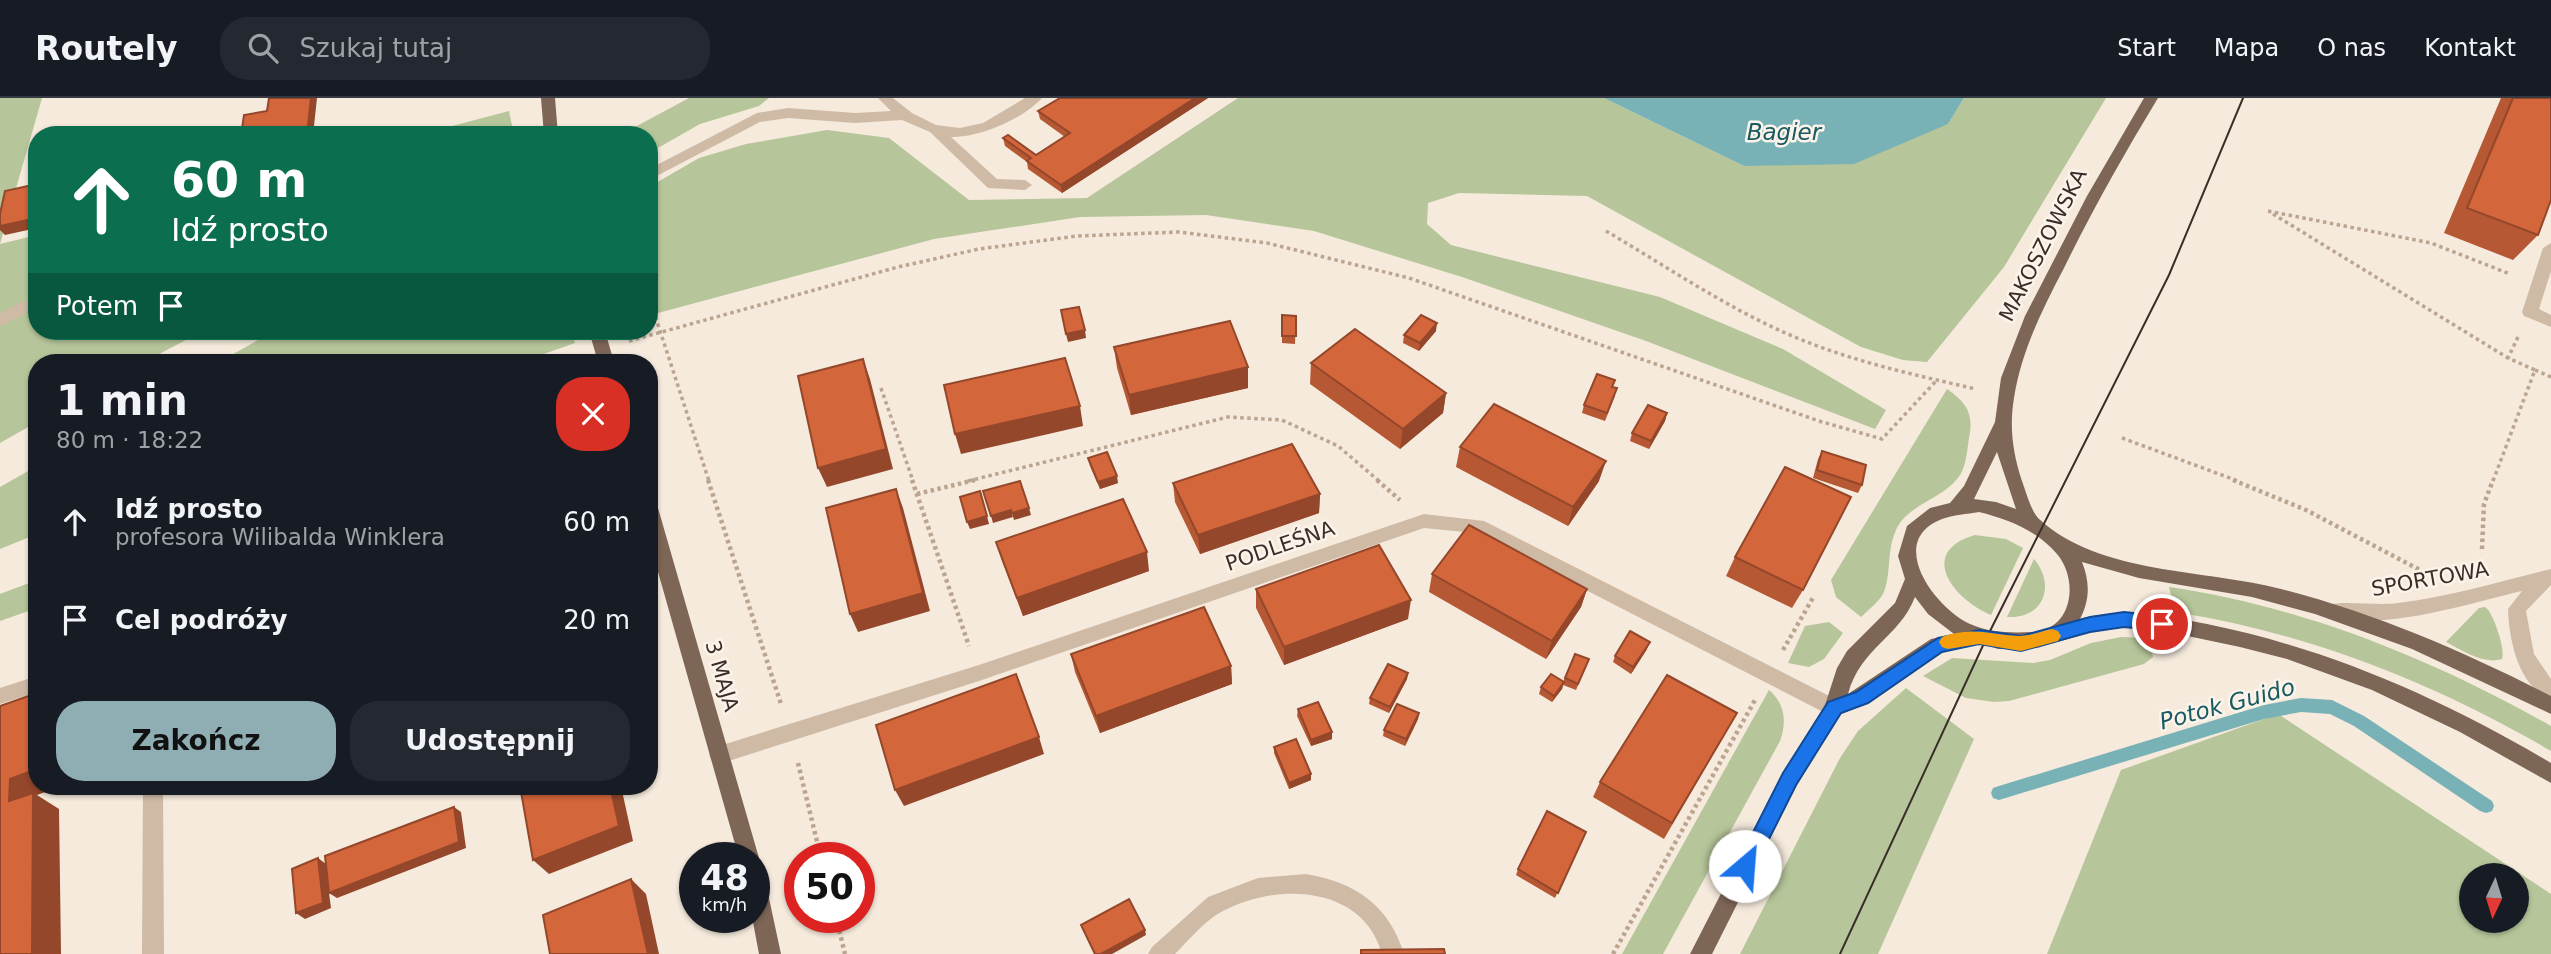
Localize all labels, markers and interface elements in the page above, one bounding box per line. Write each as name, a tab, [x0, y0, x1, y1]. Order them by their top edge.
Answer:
search box	[220, 17, 710, 80]
text: Routely	[35, 29, 178, 68]
icon: search	[244, 29, 282, 67]
text: Szukaj tutaj	[300, 33, 452, 63]
text: Start	[2117, 34, 2176, 62]
text: Mapa	[2214, 34, 2279, 62]
text: O nas	[2317, 34, 2386, 62]
text: Kontakt	[2424, 34, 2516, 62]
water label: Bagier	[1747, 119, 1823, 145]
text: 60 m	[171, 152, 307, 209]
icon: ahead	[56, 154, 147, 245]
street label: MAKOSZOWSKA	[1994, 164, 2092, 325]
text: Idź prosto	[171, 211, 329, 249]
icon: arrive	[152, 287, 190, 325]
text: Potem	[56, 291, 138, 321]
text: 1 min	[56, 376, 188, 425]
button: close	[556, 377, 630, 451]
text: 80 m · 18:22	[56, 427, 203, 453]
text: Idź prosto	[115, 494, 263, 524]
icon: ahead	[56, 503, 94, 541]
text: 60 m	[563, 507, 630, 537]
street label: PODLEŚNA	[1222, 515, 1338, 576]
text: profesora Wilibalda Winklera	[115, 524, 445, 550]
street label: SPORTOWA	[2369, 557, 2491, 601]
pin	[2132, 594, 2192, 654]
icon: arrive	[56, 601, 94, 639]
text: Cel podróży	[115, 605, 288, 635]
text: 20 m	[563, 605, 630, 635]
icon: arrive	[2143, 605, 2181, 643]
street label: 3 MAJA	[700, 638, 744, 715]
water label: Potok Guido	[2156, 673, 2298, 735]
button: Zakończ	[56, 701, 336, 781]
button: Udostępnij	[350, 701, 630, 781]
position arrow	[1708, 829, 1782, 903]
speed limit sign: 50	[784, 842, 875, 933]
text: 48	[700, 858, 749, 898]
north arrow	[2459, 863, 2529, 933]
map controls	[2459, 863, 2529, 933]
text: km/h	[702, 894, 747, 915]

